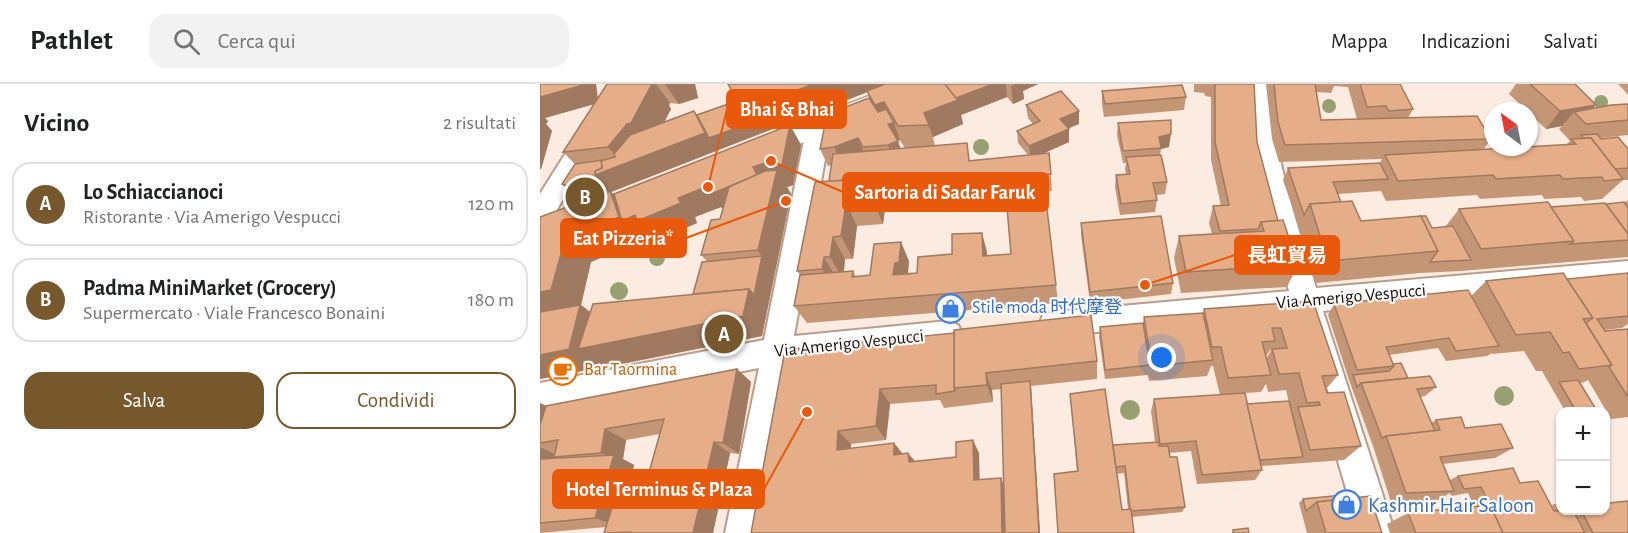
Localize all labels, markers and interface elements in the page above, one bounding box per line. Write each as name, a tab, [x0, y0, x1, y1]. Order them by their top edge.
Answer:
search box	[149, 14, 569, 68]
icon: search	[170, 25, 203, 58]
text: Pathlet	[30, 27, 113, 55]
text: Cerca qui	[218, 30, 296, 52]
text: Mappa	[1331, 31, 1388, 52]
text: Indicazioni	[1421, 31, 1511, 52]
text: Salvati	[1544, 31, 1598, 52]
callout: Bhai & Bhai	[727, 90, 846, 128]
text: Bhai & Bhai	[740, 100, 834, 120]
north arrow	[1484, 102, 1538, 156]
text: Vicino	[24, 110, 89, 136]
text: 2 risultati	[443, 113, 516, 133]
callout: Sartoria di Sadar Faruk	[843, 173, 1048, 211]
pin: B	[566, 174, 604, 220]
text: Lo Schiaccianoci	[83, 181, 223, 203]
text: Sartoria di Sadar Faruk	[855, 183, 1036, 203]
text: A	[40, 194, 52, 214]
text: 120 m	[468, 194, 514, 214]
text: Ristorante · Via Amerigo Vespucci	[83, 207, 341, 227]
callout: Eat Pizzeria*	[561, 219, 686, 257]
text: Eat Pizzeria*	[573, 229, 674, 249]
callout: 長虹貿易	[1235, 236, 1339, 274]
text: 長虹貿易	[1247, 245, 1327, 266]
text: Padma MiniMarket (Grocery)	[83, 277, 337, 299]
street label: Via Amerigo Vespucci	[1275, 281, 1427, 313]
text: B	[40, 290, 51, 310]
text: 180 m	[468, 290, 514, 310]
shop icon: Stile moda 时代摩登	[935, 292, 967, 324]
place label: Stile moda 时代摩登	[972, 297, 1122, 317]
text: Supermercato · Viale Francesco Bonaini	[83, 303, 385, 323]
pin: A	[704, 312, 744, 356]
street label: Via Amerigo Vespucci	[773, 327, 925, 361]
your location	[1147, 343, 1176, 372]
cafe icon: Bar Taormina	[547, 354, 579, 386]
place label: Bar Taormina	[584, 361, 677, 379]
button: Salva	[24, 372, 264, 429]
button: Condividi	[276, 372, 516, 429]
map controls	[1556, 407, 1610, 515]
button: +	[1556, 407, 1610, 461]
button: −	[1556, 461, 1610, 515]
callout: Hotel Terminus & Plaza	[553, 470, 764, 508]
text: Hotel Terminus & Plaza	[565, 480, 753, 500]
shop icon: Kashmir Hair Saloon	[1331, 489, 1363, 521]
place label: Kashmir Hair Saloon	[1368, 495, 1534, 516]

